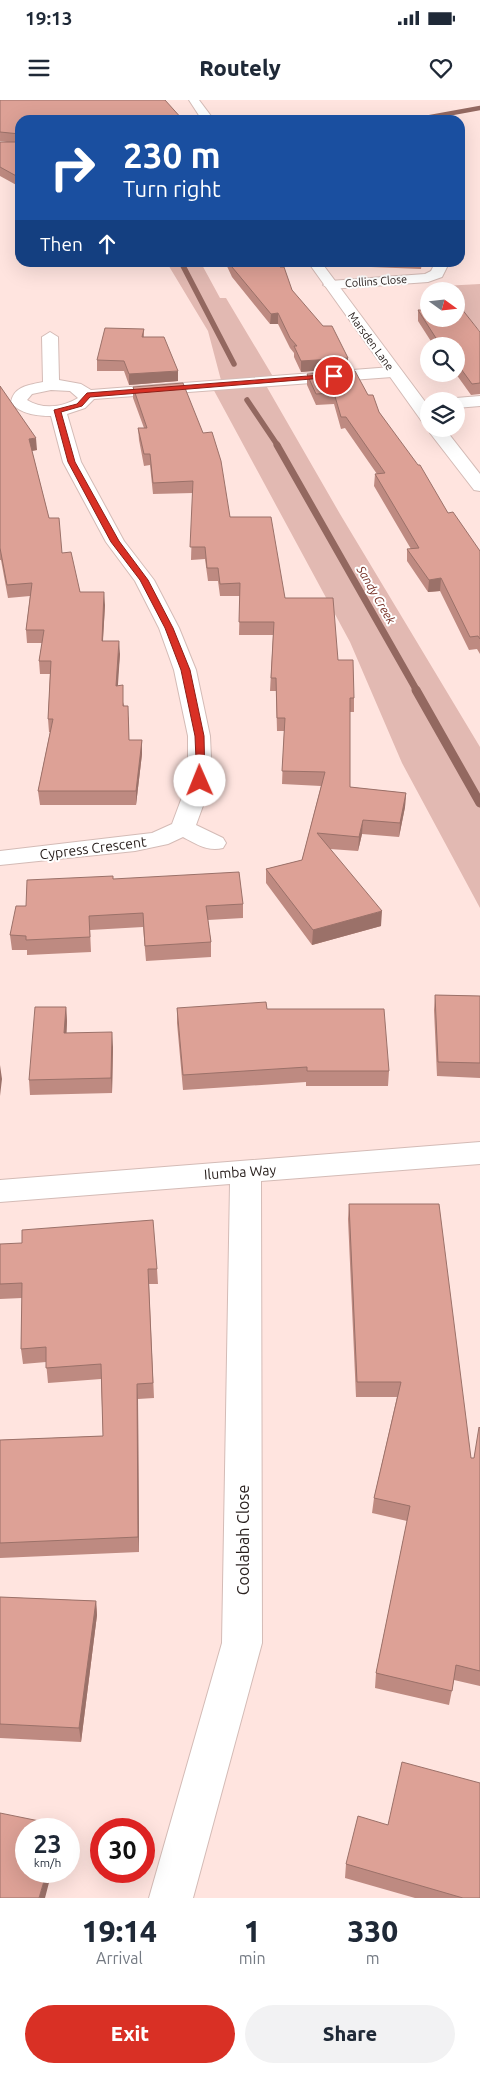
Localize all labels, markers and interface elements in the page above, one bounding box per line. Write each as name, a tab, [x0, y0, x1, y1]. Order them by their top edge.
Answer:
text: 19:13	[25, 7, 73, 29]
icon: menu	[25, 54, 53, 82]
icon: heart	[427, 54, 455, 82]
text: Routely	[199, 55, 281, 80]
icon: right	[40, 135, 105, 200]
text: 230 m	[123, 135, 221, 175]
text: Turn right	[123, 176, 221, 201]
icon: ahead	[93, 230, 121, 258]
text: Then	[40, 233, 83, 255]
street label: Collins Close	[345, 273, 407, 289]
north arrow	[420, 282, 465, 328]
map controls	[420, 282, 465, 437]
street label: Marsden Lane	[346, 310, 396, 372]
button: search	[420, 337, 465, 382]
pin	[313, 355, 355, 397]
icon: arrive	[320, 362, 348, 390]
button: layers	[420, 392, 465, 437]
water label: Sandy Creek	[354, 563, 399, 627]
position arrow	[173, 754, 225, 806]
street label: Cypress Crescent	[39, 833, 148, 862]
street label: Ilumba Way	[203, 1161, 277, 1183]
street label: Coolabah Close	[234, 1485, 252, 1595]
speed limit sign: 30	[90, 1818, 155, 1883]
text: 23	[33, 1830, 62, 1858]
text: km/h	[34, 1856, 61, 1869]
text: 19:14	[82, 1914, 157, 1948]
text: 1	[244, 1914, 261, 1948]
text: 330	[347, 1914, 398, 1948]
text: Arrival	[96, 1949, 143, 1967]
text: min	[239, 1949, 266, 1967]
text: m	[366, 1949, 380, 1967]
button: Exit	[25, 2005, 235, 2063]
button: Share	[245, 2005, 455, 2063]

